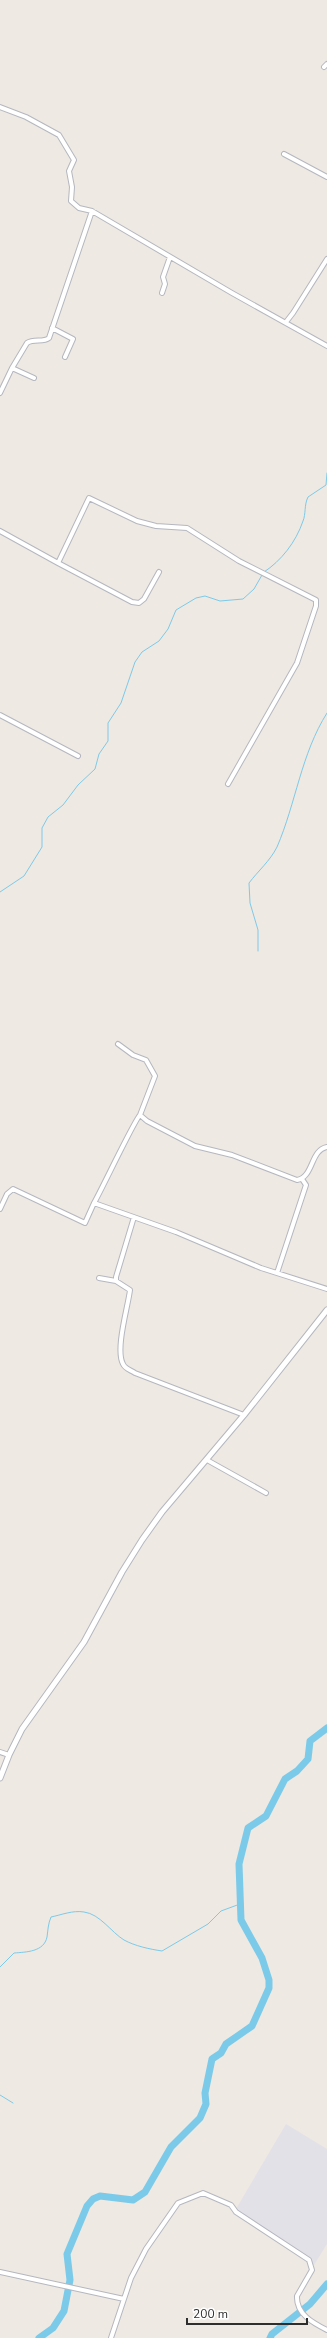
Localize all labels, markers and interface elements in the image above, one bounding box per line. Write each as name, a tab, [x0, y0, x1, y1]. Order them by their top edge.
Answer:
scale bar	[187, 2300, 307, 2326]
text: 200 m	[193, 2306, 228, 2322]

